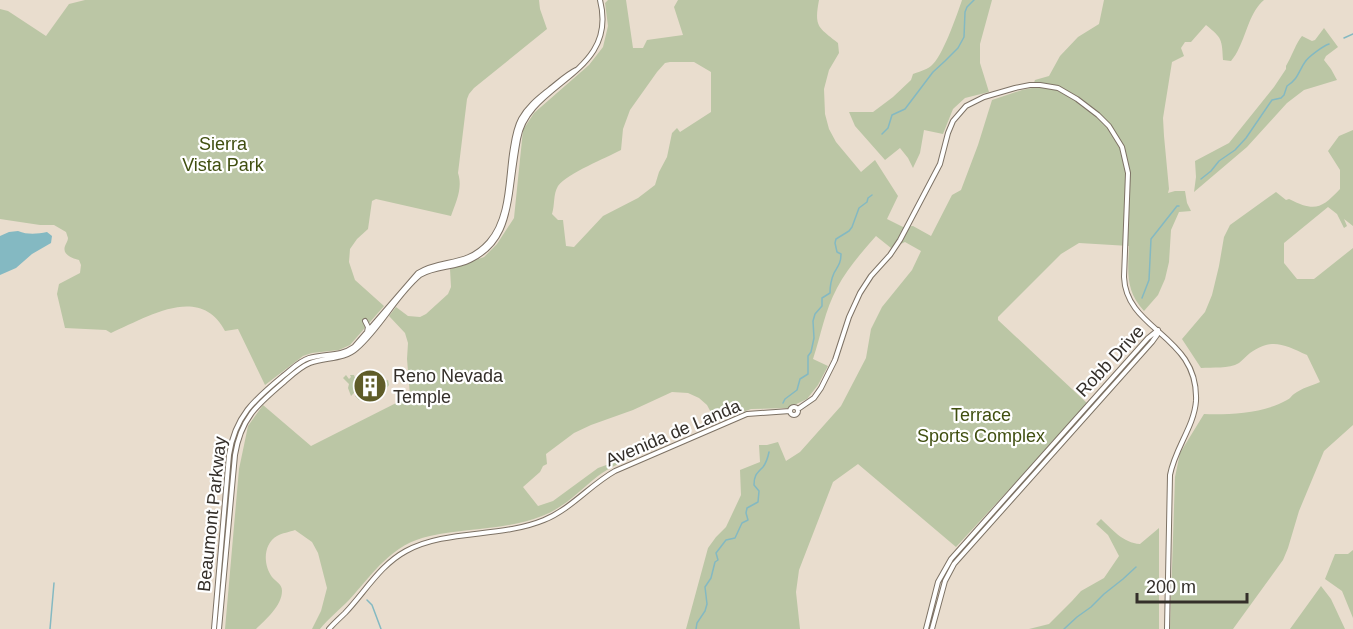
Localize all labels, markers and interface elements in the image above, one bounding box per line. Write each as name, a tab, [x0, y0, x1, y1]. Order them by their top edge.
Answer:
park label: Sierra Vista Park	[182, 134, 265, 175]
street label: Robb Drive	[1072, 321, 1148, 401]
place label: Reno Nevada Temple	[393, 366, 504, 407]
building icon: Reno Nevada Temple	[352, 368, 388, 404]
street label: Avenida de Landa	[602, 395, 744, 470]
park label: Terrace Sports Complex	[917, 405, 1045, 446]
street label: Beaumont Parkway	[194, 435, 230, 593]
scale bar	[1137, 566, 1246, 604]
text: 200 m	[1146, 577, 1196, 597]

